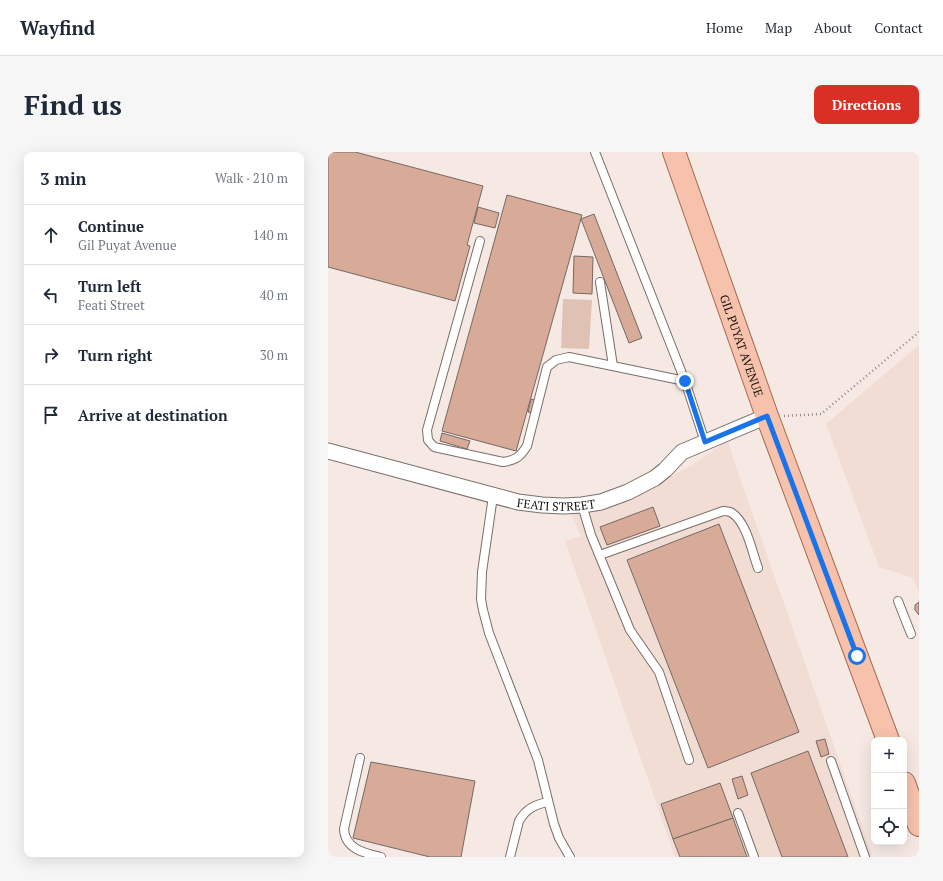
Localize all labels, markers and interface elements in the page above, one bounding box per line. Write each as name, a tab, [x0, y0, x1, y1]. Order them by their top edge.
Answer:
text: Wayfind	[20, 15, 95, 40]
text: Home	[706, 18, 743, 37]
text: Map	[765, 18, 792, 37]
text: About	[814, 18, 852, 37]
text: Contact	[874, 18, 923, 37]
button: Directions	[814, 85, 919, 124]
text: Find us	[24, 86, 122, 123]
text: 3 min	[40, 167, 87, 190]
text: Walk · 210 m	[215, 169, 288, 187]
text: Continue	[78, 216, 144, 236]
icon: ahead	[40, 224, 62, 246]
text: 140 m	[253, 226, 288, 244]
text: Gil Puyat Avenue	[78, 236, 177, 254]
text: Turn left	[78, 276, 142, 296]
icon: left	[40, 284, 62, 306]
text: 40 m	[260, 286, 288, 304]
street label: GIL PUYAT AVENUE	[717, 292, 767, 398]
text: Feati Street	[78, 296, 145, 314]
icon: right	[40, 344, 62, 366]
text: Turn right	[78, 345, 153, 365]
text: 30 m	[260, 346, 288, 364]
route end	[676, 372, 694, 390]
icon: arrive	[40, 404, 62, 426]
text: Arrive at destination	[78, 405, 228, 425]
street label: FEATI STREET	[516, 494, 597, 514]
route start	[848, 647, 866, 665]
map controls	[871, 737, 907, 845]
button: +	[871, 737, 907, 773]
button: −	[871, 773, 907, 809]
button: locate	[871, 809, 907, 845]

